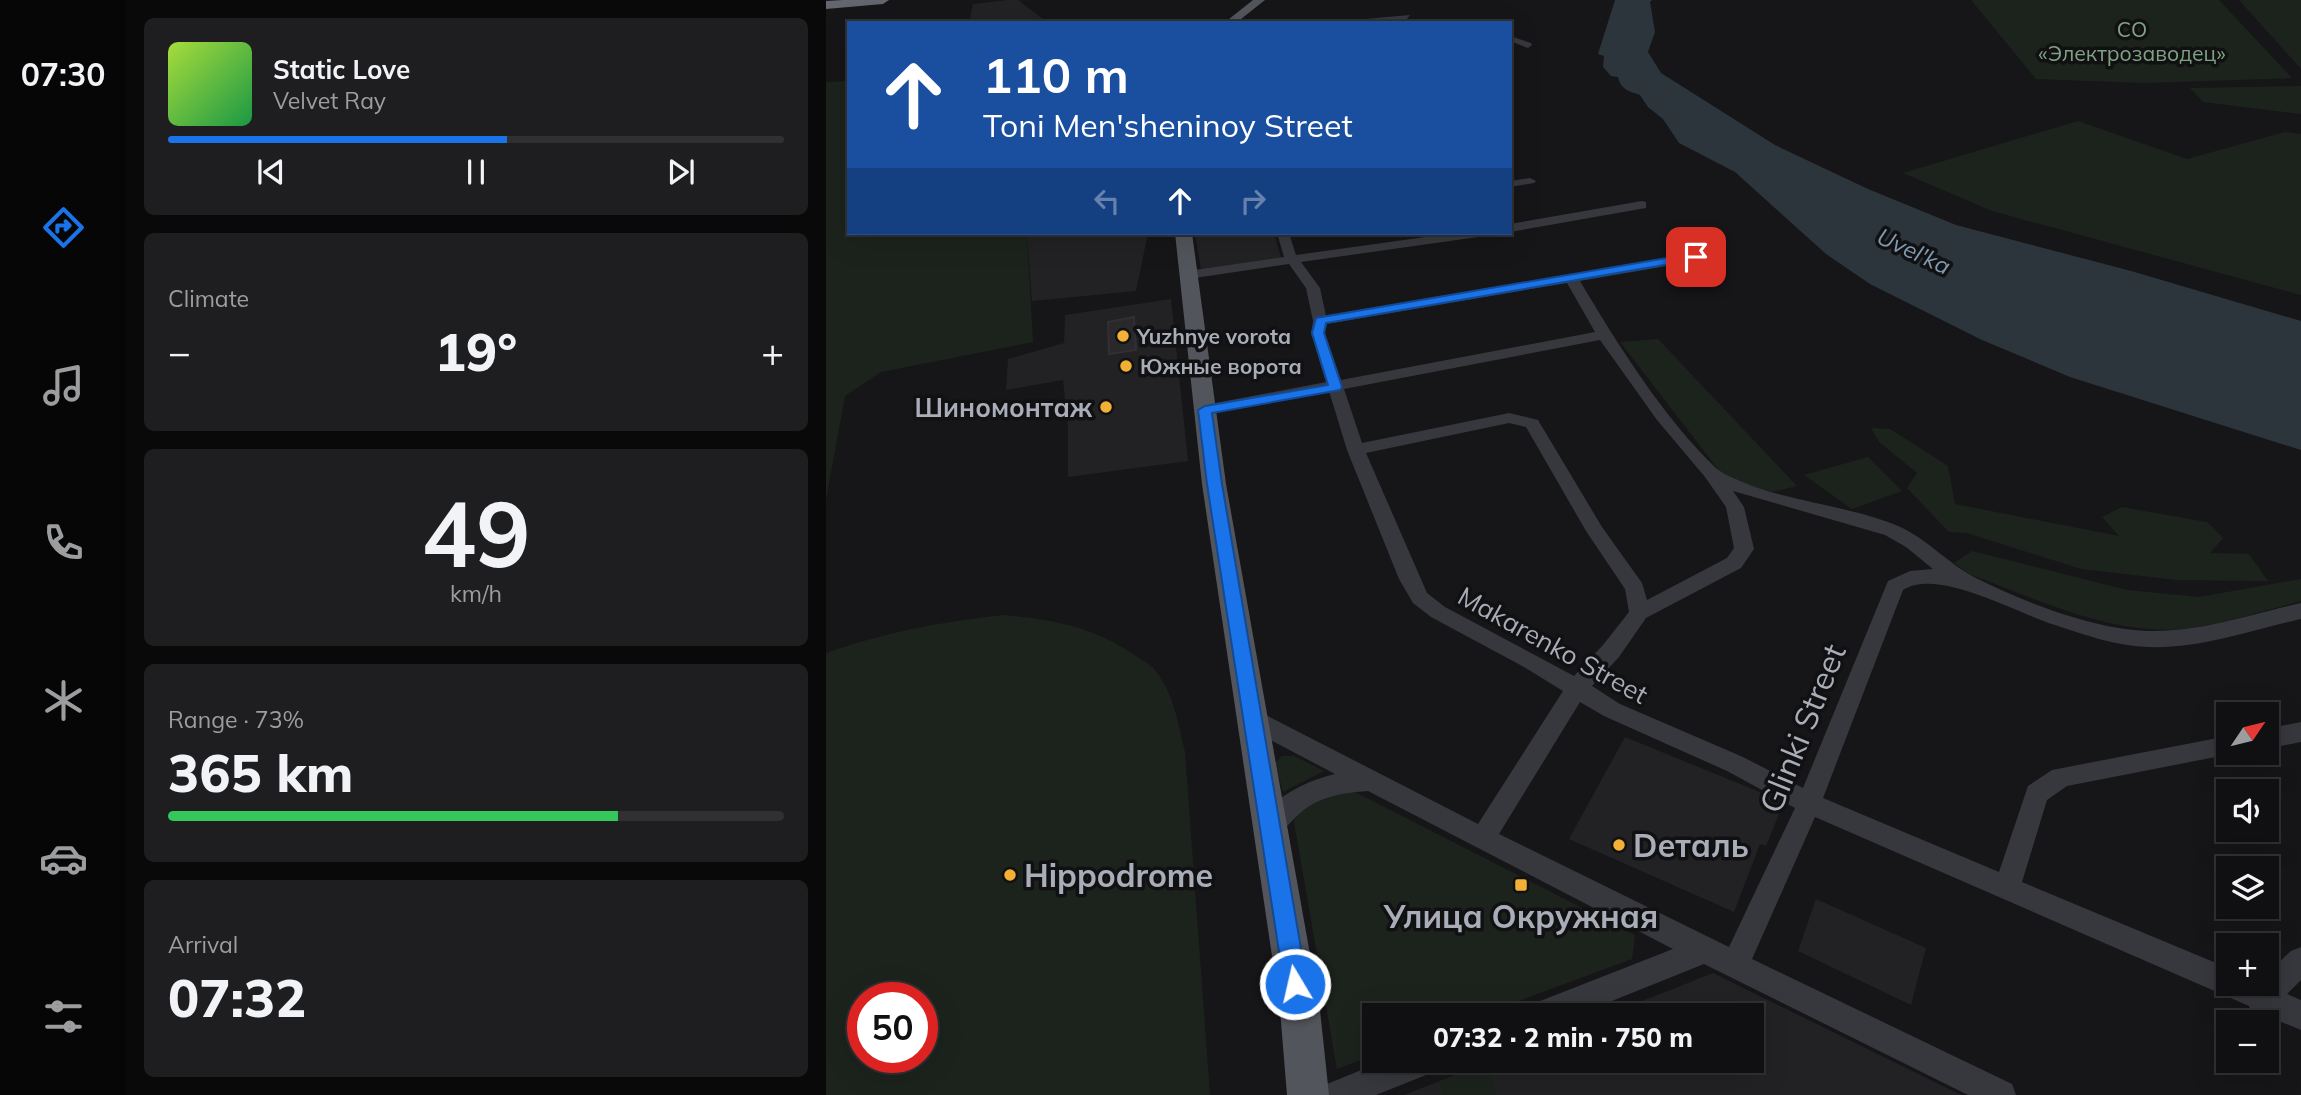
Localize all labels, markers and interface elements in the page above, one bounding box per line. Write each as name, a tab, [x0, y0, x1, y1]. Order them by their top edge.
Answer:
park label: СО «Электрозаводец»	[2038, 16, 2226, 66]
text: 110 m	[983, 44, 1129, 105]
icon: ahead	[868, 49, 959, 140]
text: Static Love	[273, 53, 410, 86]
text: 07:30	[21, 54, 105, 94]
text: Velvet Ray	[273, 86, 386, 115]
text: Toni Men'sheninoy Street	[983, 105, 1353, 145]
icon: previous	[252, 153, 290, 191]
icon: pause	[457, 153, 495, 191]
icon: next	[662, 153, 700, 191]
icon: left	[1088, 182, 1126, 220]
icon: ahead	[1161, 182, 1199, 220]
icon: right	[1234, 182, 1272, 220]
icon: directions	[39, 203, 88, 252]
water label: Uvel'ka	[1873, 221, 1955, 281]
pin	[1666, 227, 1726, 287]
icon: arrive	[1677, 238, 1715, 276]
text: Climate	[168, 284, 249, 313]
text: 19°	[435, 319, 517, 384]
place label: Yuzhnye vorota	[1136, 323, 1291, 349]
text: −	[168, 328, 191, 376]
text: +	[761, 328, 784, 376]
marker: Yuzhnye vorota	[1115, 328, 1131, 344]
place label: Южные ворота	[1140, 353, 1302, 379]
marker: Южные ворота	[1118, 358, 1134, 374]
icon: music	[39, 361, 88, 410]
place label: Шиномонтаж	[915, 391, 1093, 424]
marker: Шиномонтаж	[1098, 399, 1114, 415]
text: 49	[421, 476, 531, 590]
icon: phone	[39, 518, 88, 567]
text: km/h	[450, 579, 502, 608]
street label: Makarenko Street	[1452, 579, 1654, 711]
street label: Glinki Street	[1750, 638, 1854, 818]
icon: climate	[39, 676, 88, 725]
north arrow	[2216, 702, 2278, 765]
map controls	[2216, 702, 2279, 1073]
text: Range · 73%	[168, 705, 304, 734]
text: 365 km	[168, 740, 353, 805]
button: sound	[2216, 779, 2279, 842]
place label: Dеталь	[1633, 825, 1749, 865]
icon: car	[39, 834, 88, 883]
marker: Dеталь	[1611, 837, 1627, 853]
place label: Hippodrome	[1024, 855, 1213, 895]
button: layers	[2216, 856, 2279, 919]
marker: Hippodrome	[1002, 867, 1018, 883]
marker: Улица Окружная	[1513, 877, 1529, 893]
place label: Улица Окружная	[1383, 896, 1658, 936]
text: Arrival	[168, 930, 238, 959]
button: +	[2216, 933, 2279, 996]
position arrow	[1258, 947, 1332, 1021]
text: 07:32	[168, 965, 306, 1030]
speed limit sign: 50	[847, 982, 938, 1073]
icon: filters	[39, 992, 88, 1041]
button: −	[2216, 1010, 2279, 1073]
text: 07:32 · 2 min · 750 m	[1433, 1021, 1693, 1054]

